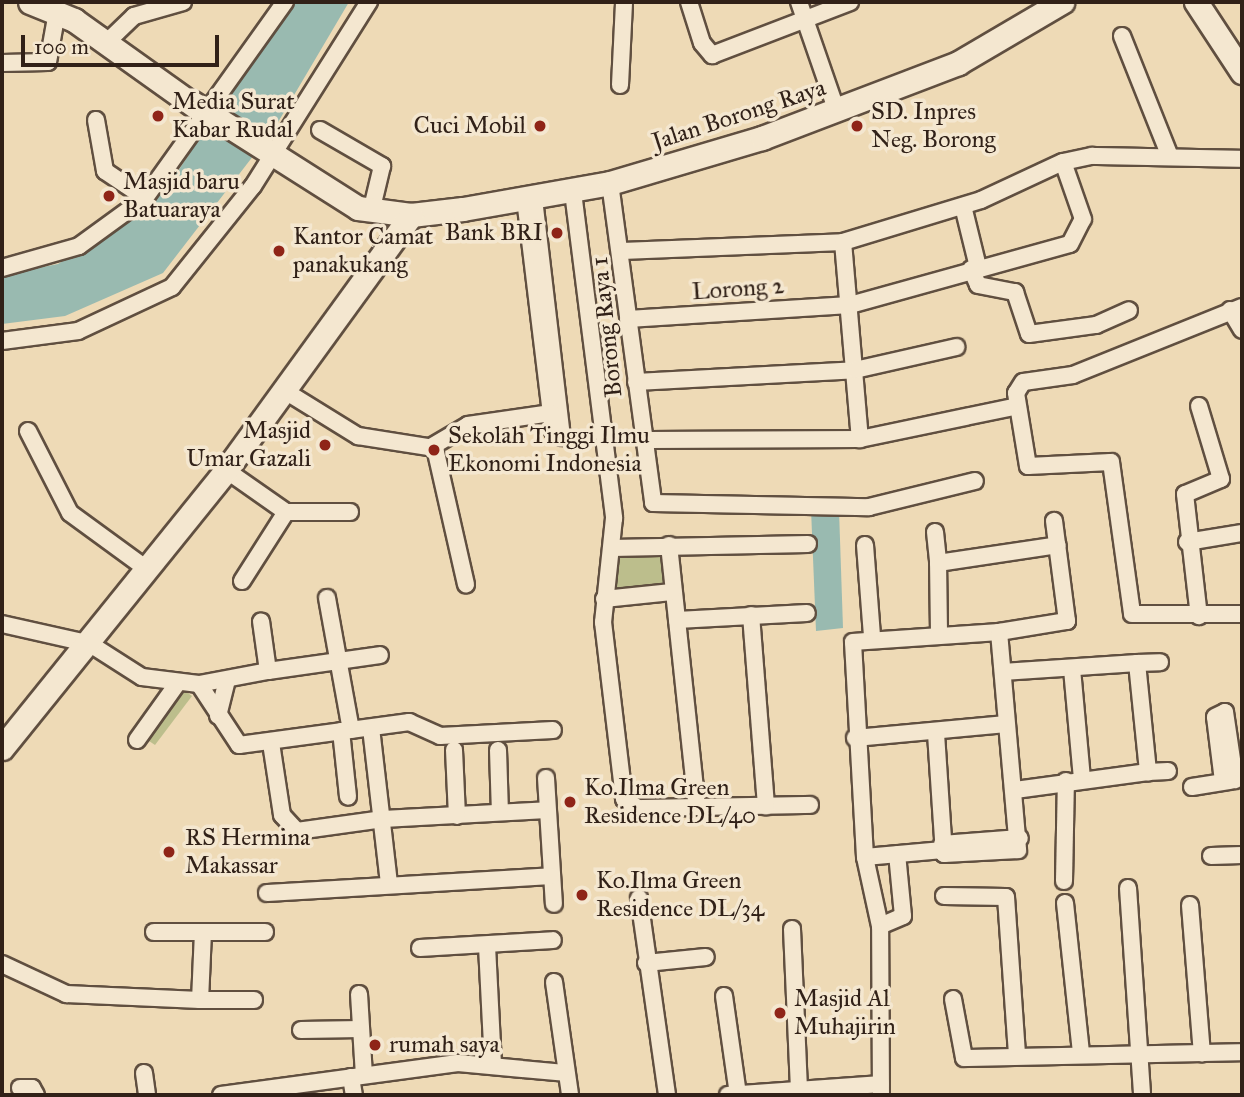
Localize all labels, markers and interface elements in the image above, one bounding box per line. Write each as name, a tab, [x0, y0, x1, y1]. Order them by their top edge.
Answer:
scale bar	[24, 21, 222, 65]
text: 100 m	[34, 34, 89, 60]
street label: Jalan Borong Raya	[649, 73, 829, 157]
place label: Media Surat Kabar Rudal	[172, 88, 295, 144]
place label: SD. Inpres Neg. Borong	[871, 98, 996, 154]
marker: Media Surat Kabar Rudal	[150, 108, 166, 124]
place label: Cuci Mobil	[414, 112, 526, 140]
marker: Cuci Mobil	[532, 118, 548, 134]
marker: SD. Inpres Neg. Borong	[849, 118, 865, 134]
place label: Masjid baru Batuaraya	[123, 168, 240, 224]
marker: Masjid baru Batuaraya	[101, 188, 117, 204]
place label: Bank BRI	[445, 219, 543, 247]
place label: Kantor Camat panakukang	[293, 223, 433, 279]
marker: Bank BRI	[549, 225, 565, 241]
marker: Kantor Camat panakukang	[271, 243, 287, 259]
street label: Borong Raya 1	[585, 255, 629, 399]
street label: Lorong 2	[691, 271, 785, 307]
place label: Masjid Umar Gazali	[186, 417, 311, 473]
place label: Sekolah Tinggi Ilmu Ekonomi Indonesia	[448, 422, 650, 478]
marker: Masjid Umar Gazali	[317, 437, 333, 453]
marker: Sekolah Tinggi Ilmu Ekonomi Indonesia	[426, 442, 442, 458]
place label: Ko.Ilma Green Residence DL/40	[584, 774, 756, 830]
marker: Ko.Ilma Green Residence DL/40	[562, 794, 578, 810]
place label: RS Hermina Makassar	[185, 824, 310, 880]
marker: RS Hermina Makassar	[159, 842, 179, 862]
place label: Ko.Ilma Green Residence DL/34	[596, 867, 764, 923]
marker: Ko.Ilma Green Residence DL/34	[574, 887, 590, 903]
place label: Masjid Al Muhajirin	[794, 985, 896, 1041]
marker: Masjid Al Muhajirin	[772, 1005, 788, 1021]
place label: rumah saya	[389, 1031, 500, 1059]
marker: rumah saya	[367, 1037, 383, 1053]

